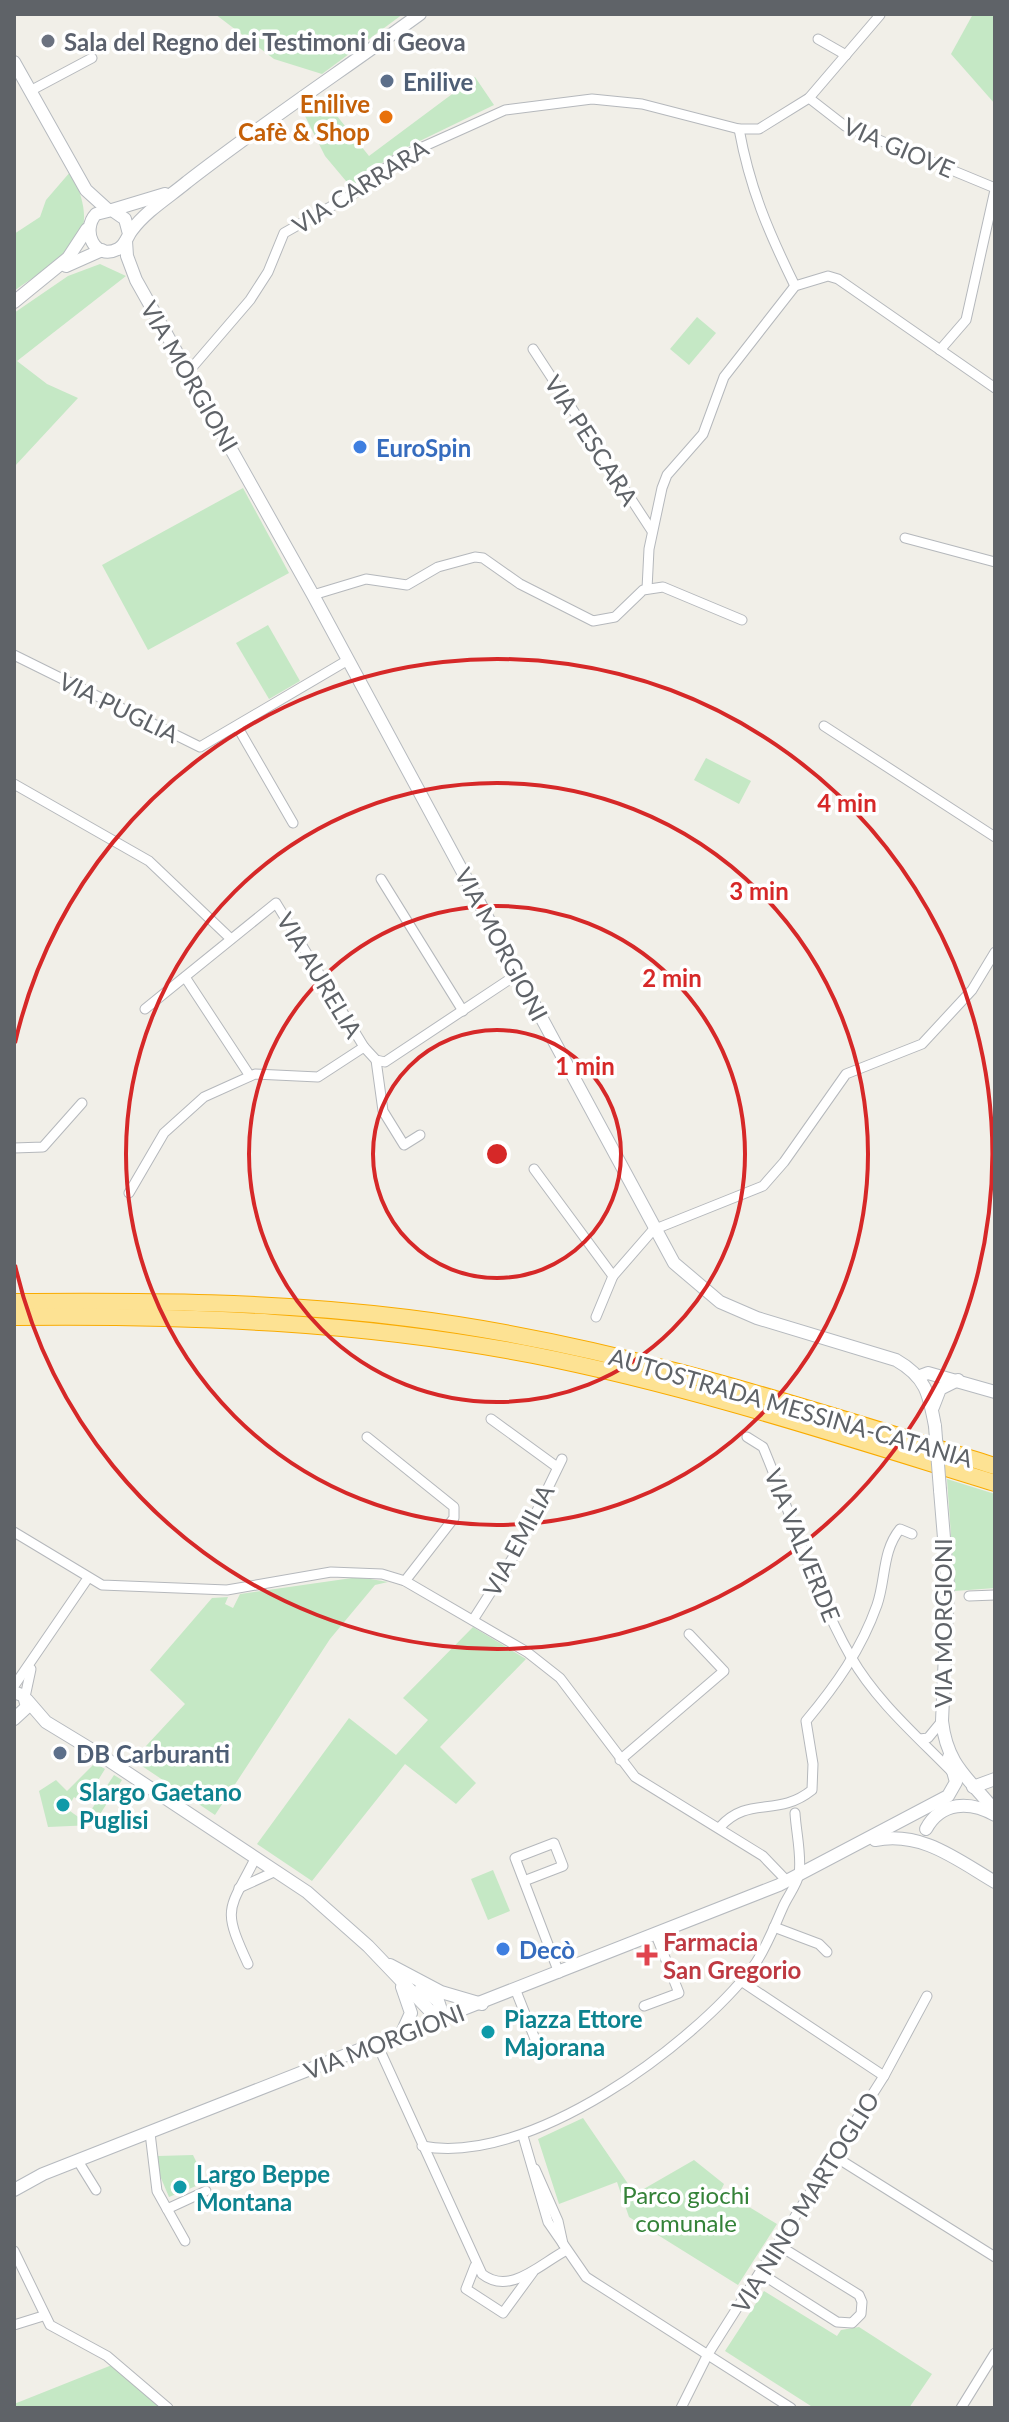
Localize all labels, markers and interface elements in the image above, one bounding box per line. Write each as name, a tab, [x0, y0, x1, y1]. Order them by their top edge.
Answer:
place label: Sala del Regno dei Testimoni di Geova	[64, 27, 466, 56]
marker: Sala del Regno dei Testimoni di Geova	[39, 32, 57, 50]
place label: Enilive	[403, 67, 474, 96]
marker: Enilive	[378, 72, 396, 90]
place label: Enilive Cafè & Shop	[238, 89, 370, 146]
marker: Enilive Cafè & Shop	[377, 108, 395, 126]
street label: VIA GIOVE	[839, 111, 959, 183]
street label: VIA CARRARA	[287, 132, 434, 239]
street label: VIA MORGIONI	[135, 295, 245, 457]
street label: VIA PESCARA	[539, 369, 645, 511]
place label: EuroSpin	[376, 433, 471, 462]
marker: EuroSpin	[351, 438, 369, 456]
street label: VIA PUGLIA	[54, 666, 184, 749]
text: 4 min	[817, 788, 877, 817]
street label: VIA MORGIONI	[449, 862, 555, 1026]
text: 3 min	[729, 876, 789, 905]
street label: VIA AURELIA	[271, 907, 369, 1044]
text: 2 min	[642, 963, 702, 992]
text: 1 min	[555, 1051, 615, 1080]
centre of rings	[483, 1140, 511, 1168]
street label: AUTOSTRADA MESSINA-CATANIA	[606, 1341, 977, 1473]
street label: VIA VALVERDE	[759, 1464, 847, 1626]
street label: VIA EMILIA	[476, 1478, 560, 1601]
street label: VIA MORGIONI	[928, 1538, 957, 1708]
place label: DB Carburanti	[76, 1739, 230, 1768]
marker: DB Carburanti	[51, 1744, 69, 1762]
place label: Slargo Gaetano Puglisi	[79, 1777, 242, 1834]
marker: Slargo Gaetano Puglisi	[54, 1796, 72, 1814]
place label: Farmacia San Gregorio	[663, 1927, 801, 1984]
place label: Decò	[519, 1935, 575, 1964]
marker: Decò	[494, 1940, 512, 1958]
marker: Farmacia San Gregorio	[638, 1946, 656, 1964]
street label: VIA MORGIONI	[300, 1997, 468, 2085]
place label: Piazza Ettore Majorana	[504, 2004, 643, 2061]
marker: Piazza Ettore Majorana	[479, 2023, 497, 2041]
street label: VIA NINO MARTOGLIO	[725, 2086, 885, 2318]
place label: Largo Beppe Montana	[196, 2159, 330, 2216]
marker: Largo Beppe Montana	[171, 2178, 189, 2196]
park label: Parco giochi comunale	[622, 2180, 750, 2237]

